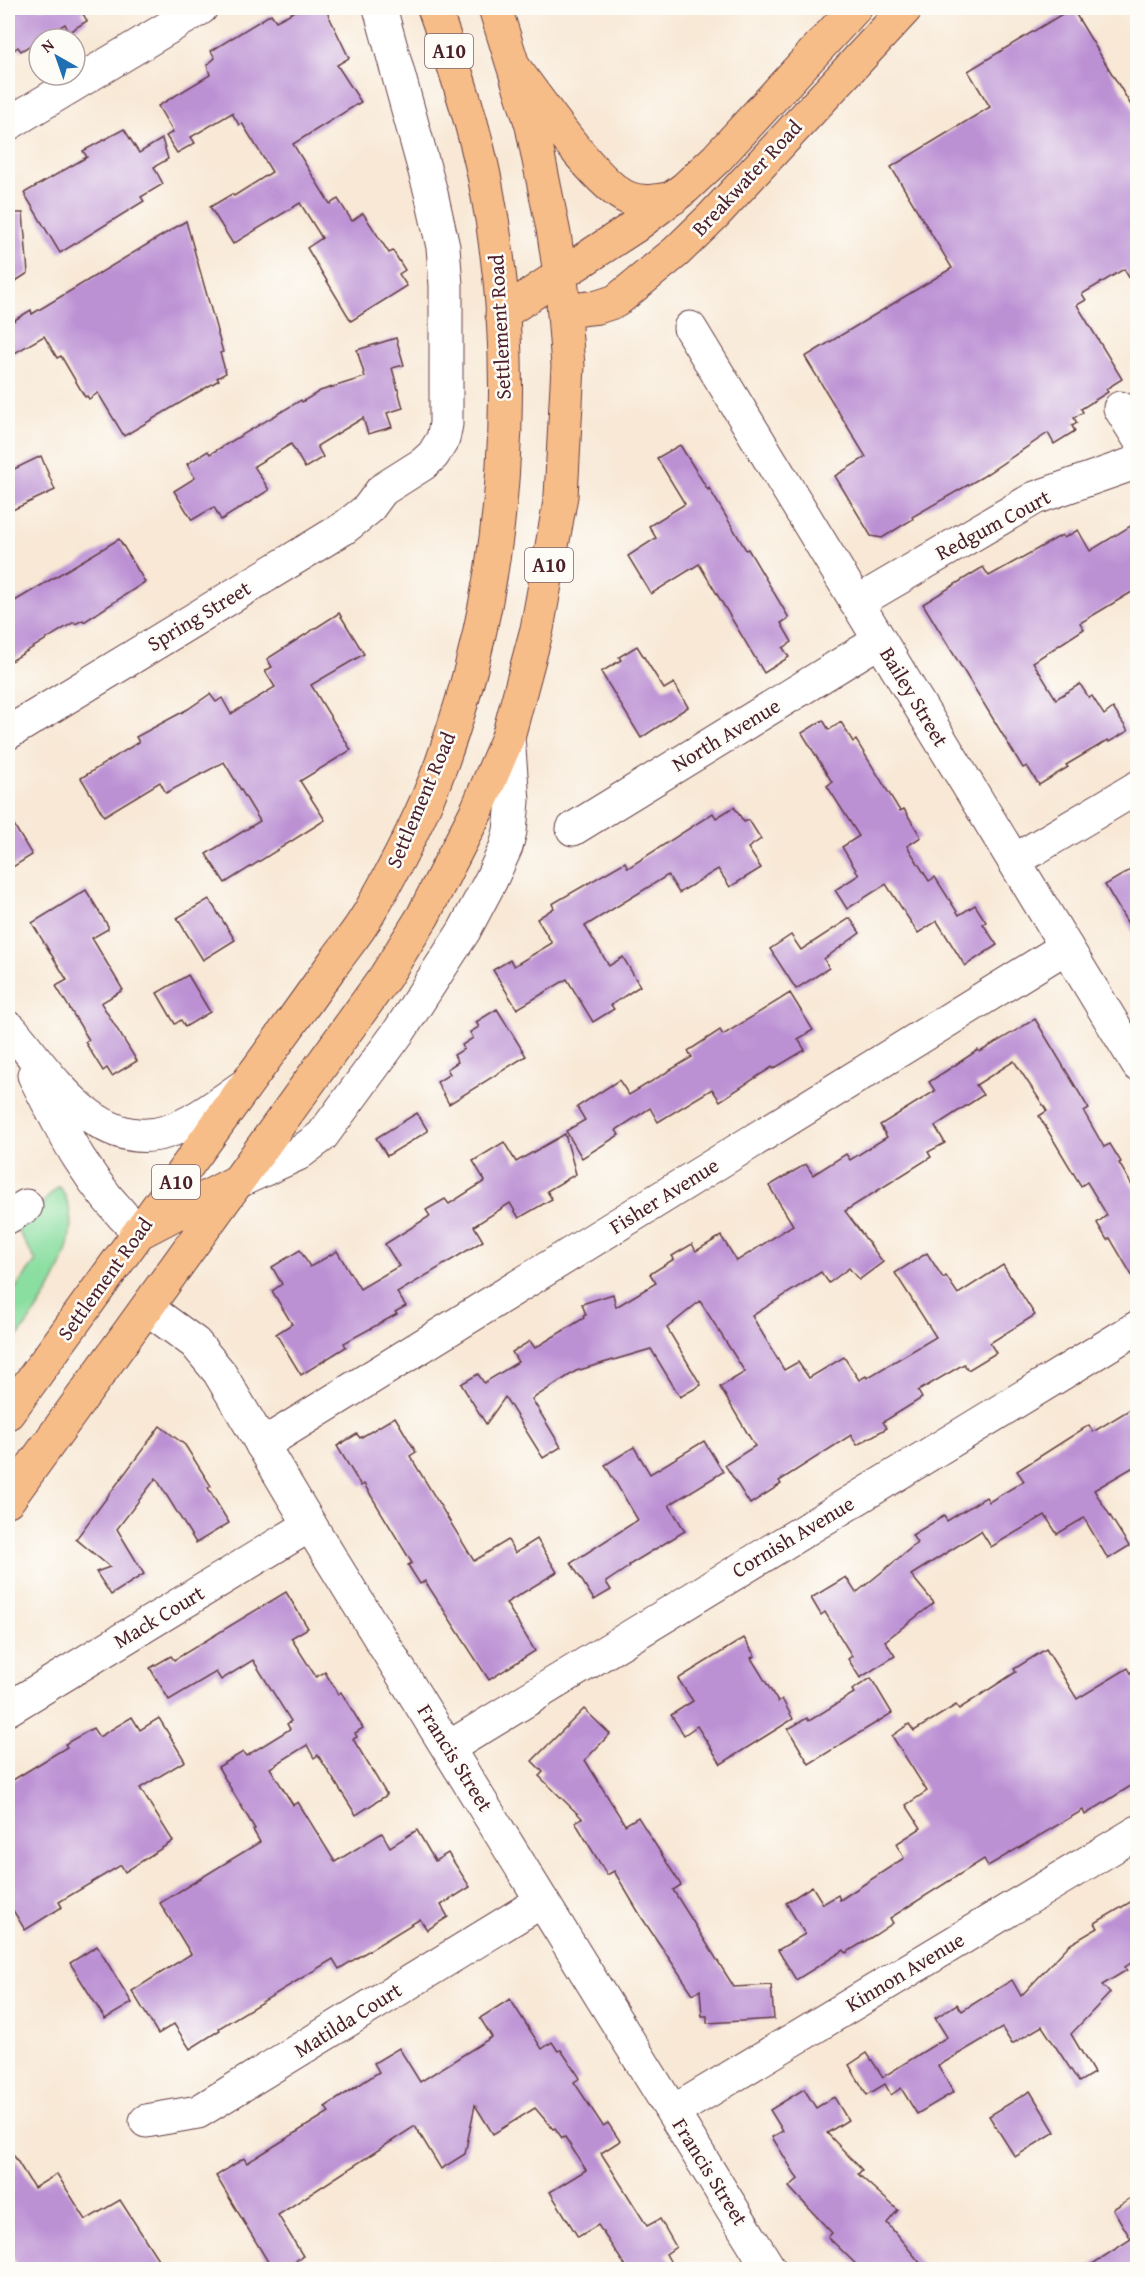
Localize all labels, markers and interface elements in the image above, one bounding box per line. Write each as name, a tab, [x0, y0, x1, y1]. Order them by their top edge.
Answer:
north arrow	[27, 27, 87, 87]
text: N	[36, 33, 59, 58]
road number: A10	[425, 34, 473, 68]
street label: Breakwater Road	[684, 112, 810, 243]
street label: Settlement Road	[480, 253, 519, 400]
street label: Redgum Court	[930, 481, 1056, 568]
road number: A10	[525, 548, 573, 582]
street label: Spring Street	[141, 572, 257, 659]
street label: Bailey Street	[872, 641, 957, 753]
street label: North Avenue	[666, 690, 786, 779]
street label: Settlement Road	[378, 726, 464, 873]
street label: Fisher Avenue	[603, 1150, 725, 1242]
road number: A10	[152, 1165, 200, 1199]
street label: Settlement Road	[49, 1210, 160, 1347]
street label: Cornish Avenue	[726, 1488, 860, 1585]
street label: Mack Court	[107, 1577, 211, 1656]
street label: Francis Street	[410, 1698, 501, 1818]
street label: Kinnon Avenue	[840, 1924, 970, 2019]
street label: Matilda Court	[288, 1974, 408, 2065]
street label: Francis Street	[665, 2112, 756, 2232]

